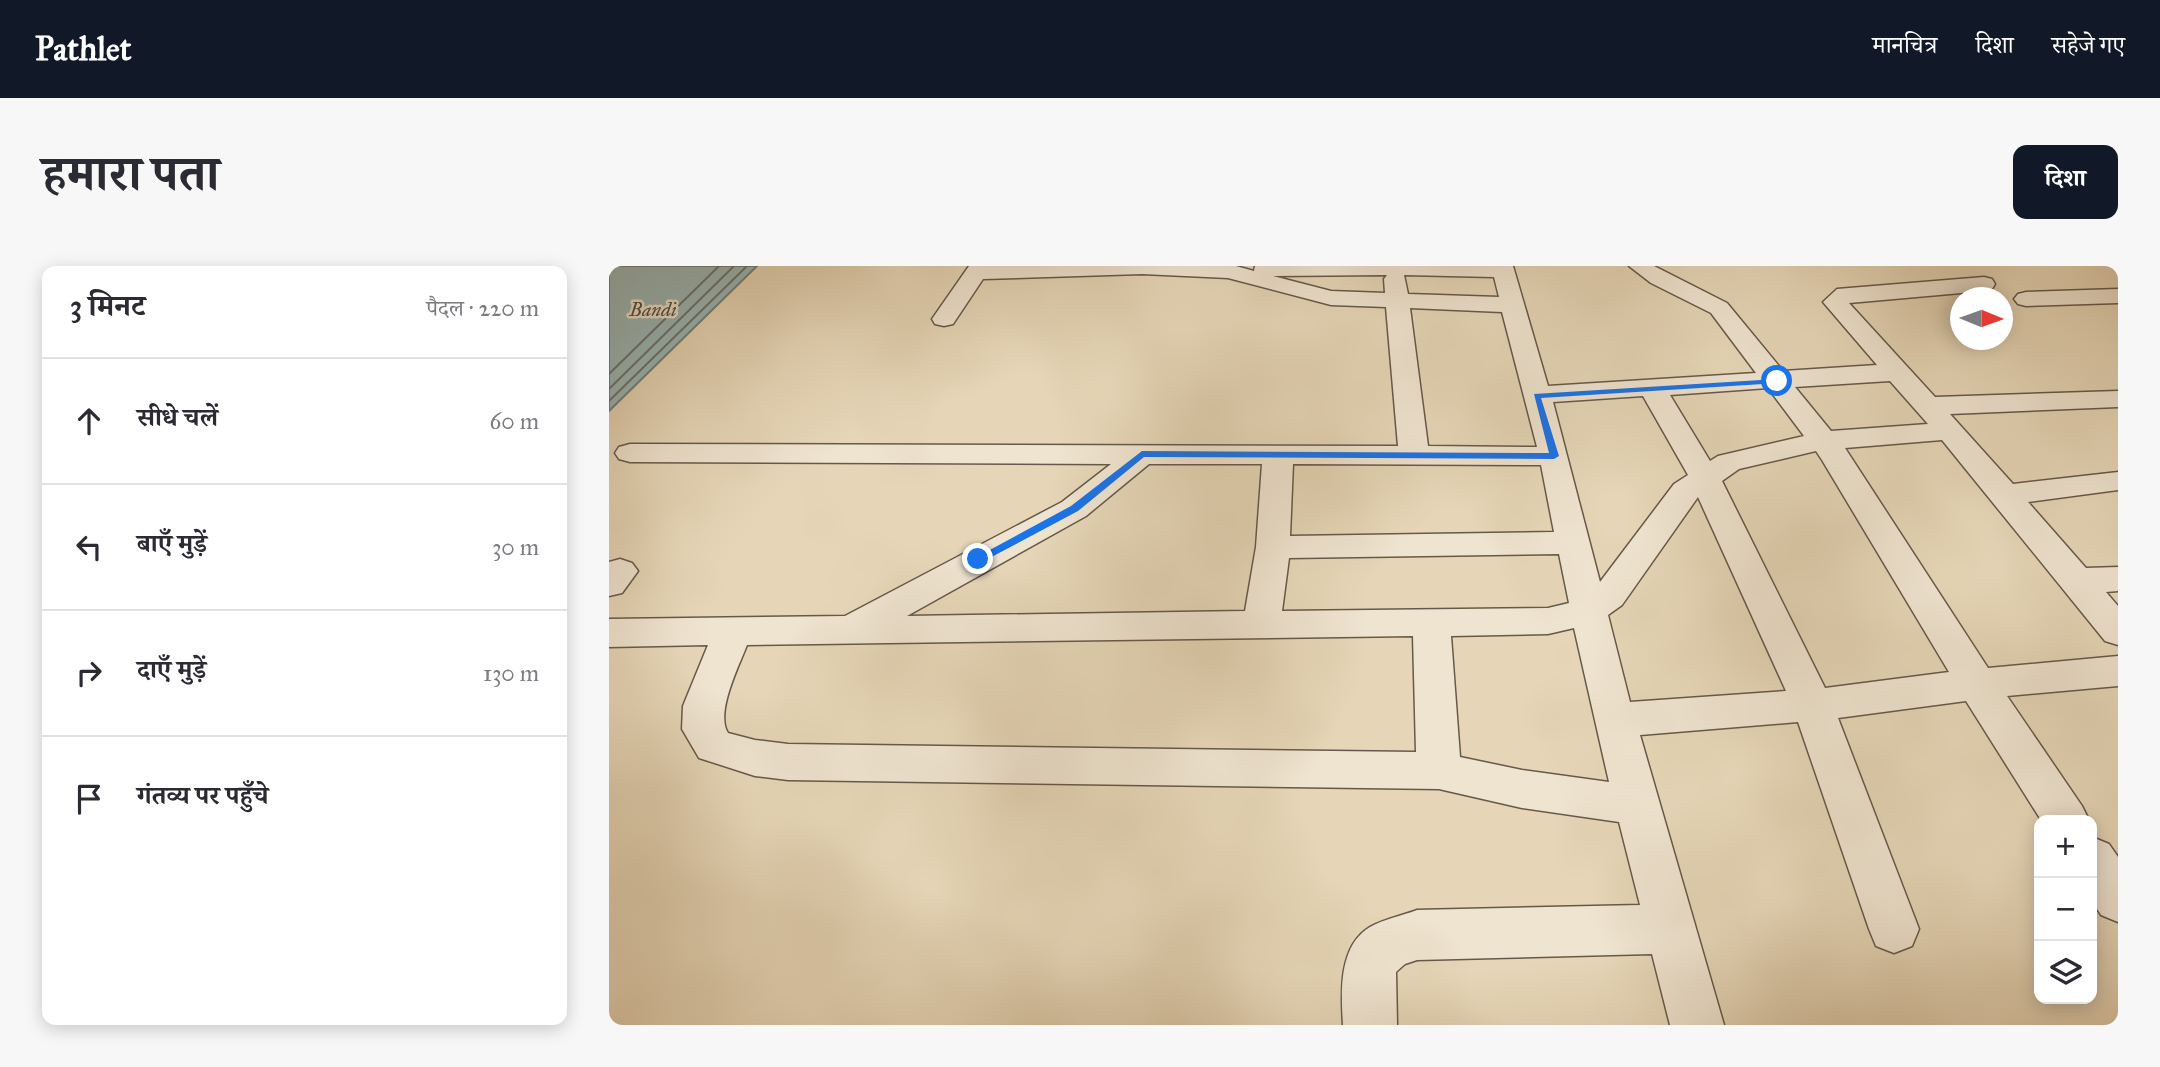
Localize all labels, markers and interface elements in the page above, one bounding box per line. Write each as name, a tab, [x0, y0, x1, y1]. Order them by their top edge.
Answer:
text: Pathlet	[35, 29, 132, 69]
text: मानचित्र	[1872, 30, 1937, 60]
text: दिशा	[1975, 30, 2014, 60]
text: सहेजे गए	[2052, 30, 2125, 60]
text: हमारा पता	[42, 144, 219, 203]
button: दिशा	[2013, 145, 2118, 219]
north arrow	[1950, 287, 2013, 350]
text: 3 मिनट	[70, 288, 145, 324]
text: पैदल · 220 m	[426, 294, 539, 322]
water label: Bandi	[628, 298, 677, 321]
route start	[1761, 365, 1792, 396]
text: सीधे चलें	[137, 401, 218, 433]
icon: ahead	[70, 402, 108, 440]
text: 60 m	[490, 407, 539, 435]
text: बाएँ मुड़ें	[137, 527, 207, 559]
icon: left	[70, 528, 108, 566]
text: 30 m	[492, 533, 539, 561]
route end	[962, 543, 993, 574]
text: दाएँ मुड़ें	[137, 653, 206, 685]
icon: right	[70, 654, 108, 692]
text: 130 m	[483, 659, 539, 687]
text: गंतव्य पर पहुँचे	[137, 779, 268, 811]
icon: arrive	[70, 780, 108, 818]
map controls	[2034, 815, 2097, 1004]
button: +	[2034, 815, 2097, 878]
button: −	[2034, 878, 2097, 941]
button: layers	[2034, 941, 2097, 1004]

